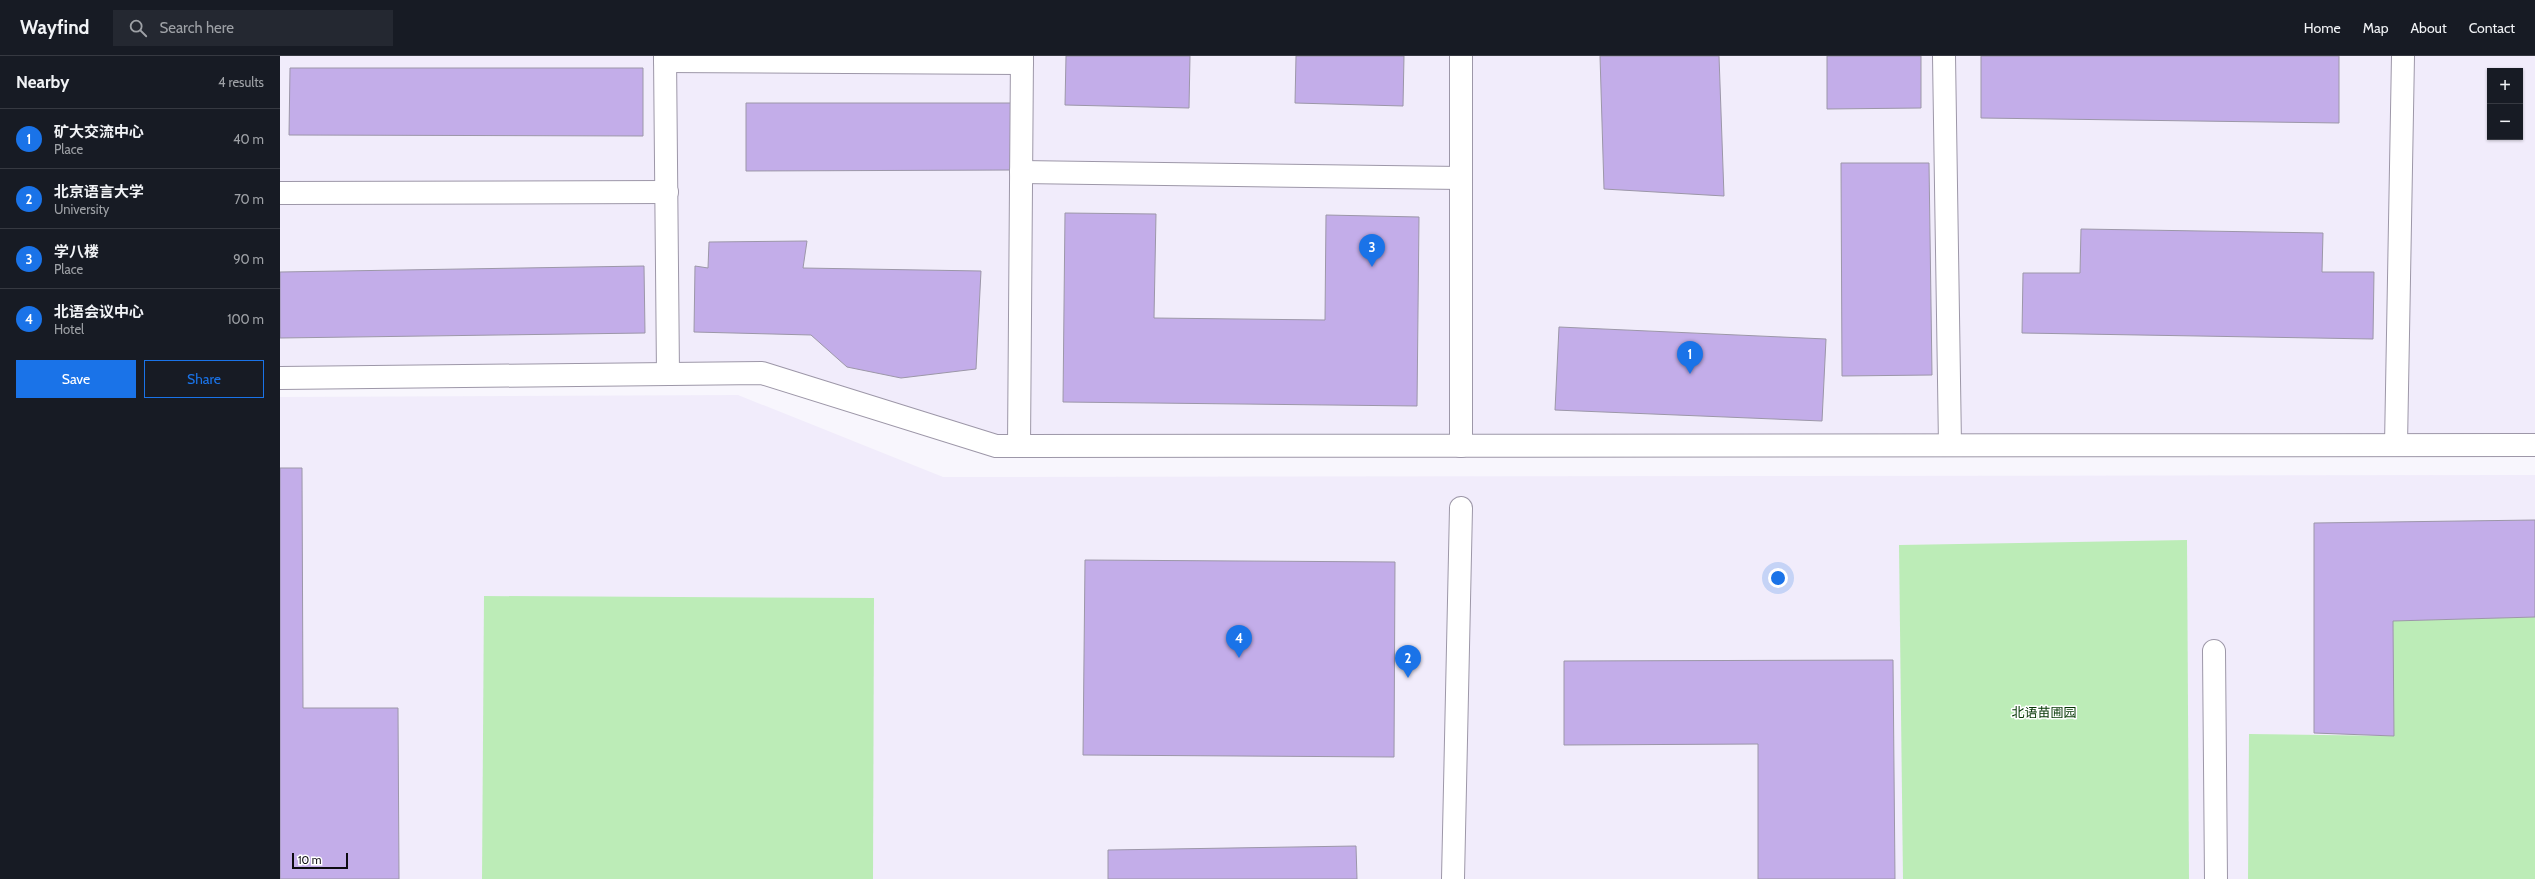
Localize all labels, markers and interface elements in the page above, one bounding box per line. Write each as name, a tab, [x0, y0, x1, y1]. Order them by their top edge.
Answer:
search box	[113, 10, 393, 46]
text: Wayfind	[20, 16, 89, 39]
icon: search	[127, 17, 149, 39]
text: Search here	[159, 19, 234, 37]
text: Home	[2304, 19, 2341, 37]
text: Map	[2363, 19, 2388, 37]
text: About	[2410, 19, 2447, 37]
text: Contact	[2469, 19, 2515, 37]
map controls	[2487, 68, 2523, 140]
button: +	[2487, 68, 2523, 104]
text: Nearby	[16, 72, 69, 92]
text: 4 results	[218, 74, 264, 90]
button: −	[2487, 104, 2523, 140]
text: 矿大交流中心	[54, 123, 144, 141]
text: 1	[27, 131, 31, 147]
text: 40 m	[233, 131, 264, 147]
text: Place	[54, 141, 83, 157]
text: 北京语言大学	[54, 183, 144, 201]
text: 2	[26, 191, 32, 207]
text: 70 m	[234, 191, 264, 207]
text: University	[54, 201, 109, 217]
pin: 3	[1359, 234, 1385, 267]
text: 学八楼	[54, 243, 99, 261]
text: 3	[25, 251, 33, 267]
text: 90 m	[233, 251, 264, 267]
text: Place	[54, 261, 83, 277]
text: 北语会议中心	[54, 303, 144, 321]
text: 4	[25, 311, 33, 327]
text: 100 m	[227, 311, 264, 327]
text: Hotel	[54, 321, 84, 337]
pin: 1	[1677, 341, 1703, 374]
button: Save	[16, 360, 136, 398]
button: Share	[144, 360, 264, 398]
your location	[1768, 568, 1788, 588]
pin: 4	[1226, 625, 1252, 658]
pin: 2	[1395, 645, 1421, 678]
park label: 北语苗圃园	[2011, 704, 2077, 720]
scale bar	[292, 851, 348, 870]
text: 10 m	[298, 853, 321, 867]

